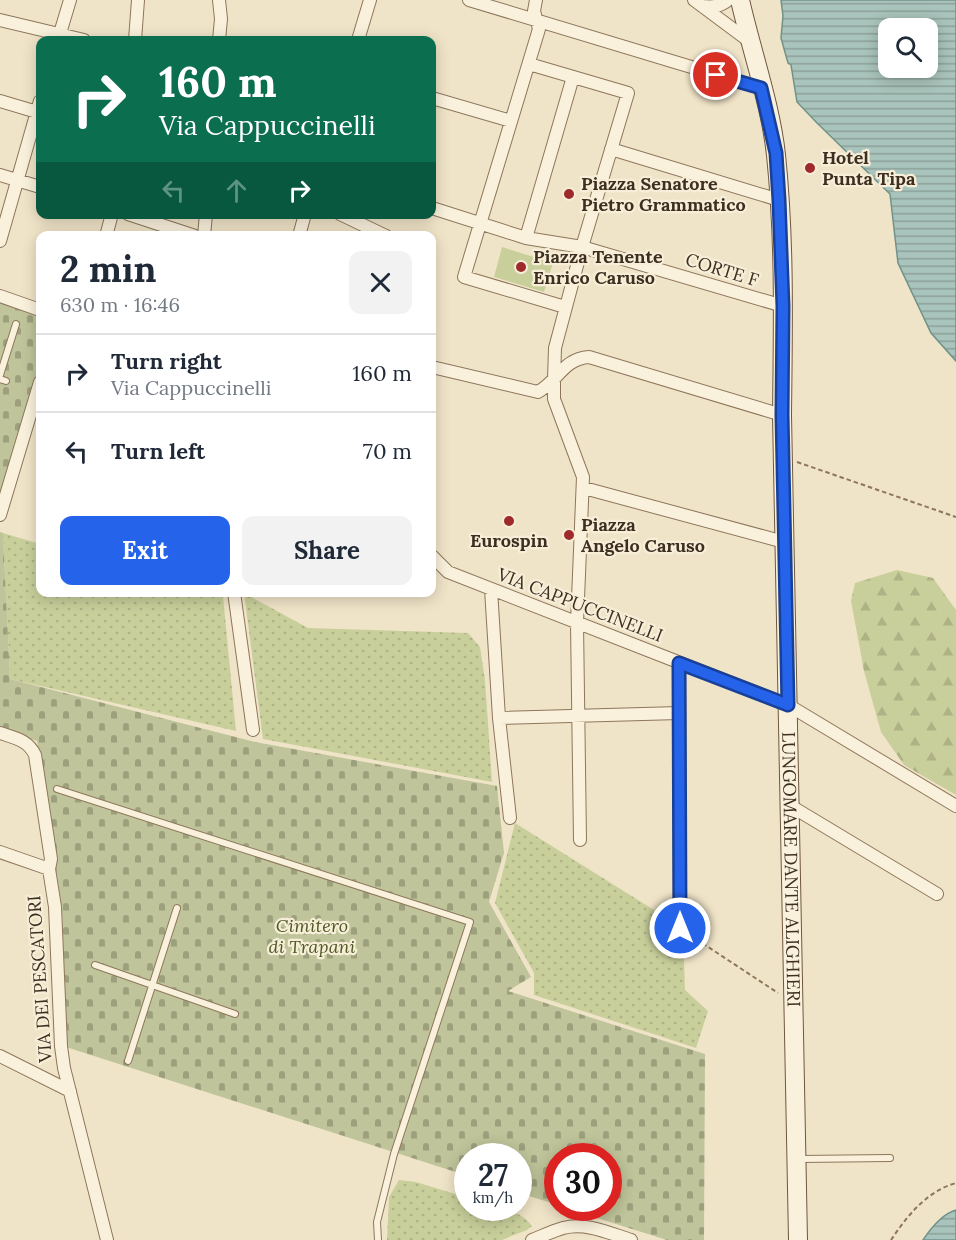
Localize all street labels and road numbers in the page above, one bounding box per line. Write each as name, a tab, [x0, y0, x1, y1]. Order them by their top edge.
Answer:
street label: CORTE F	[683, 248, 762, 292]
street label: VIA CAPPUCCINELLI	[493, 562, 666, 647]
street label: LUNGOMARE DANTE ALIGHIERI	[777, 731, 805, 1007]
street label: VIA DEI PESCATORI	[22, 895, 57, 1064]

